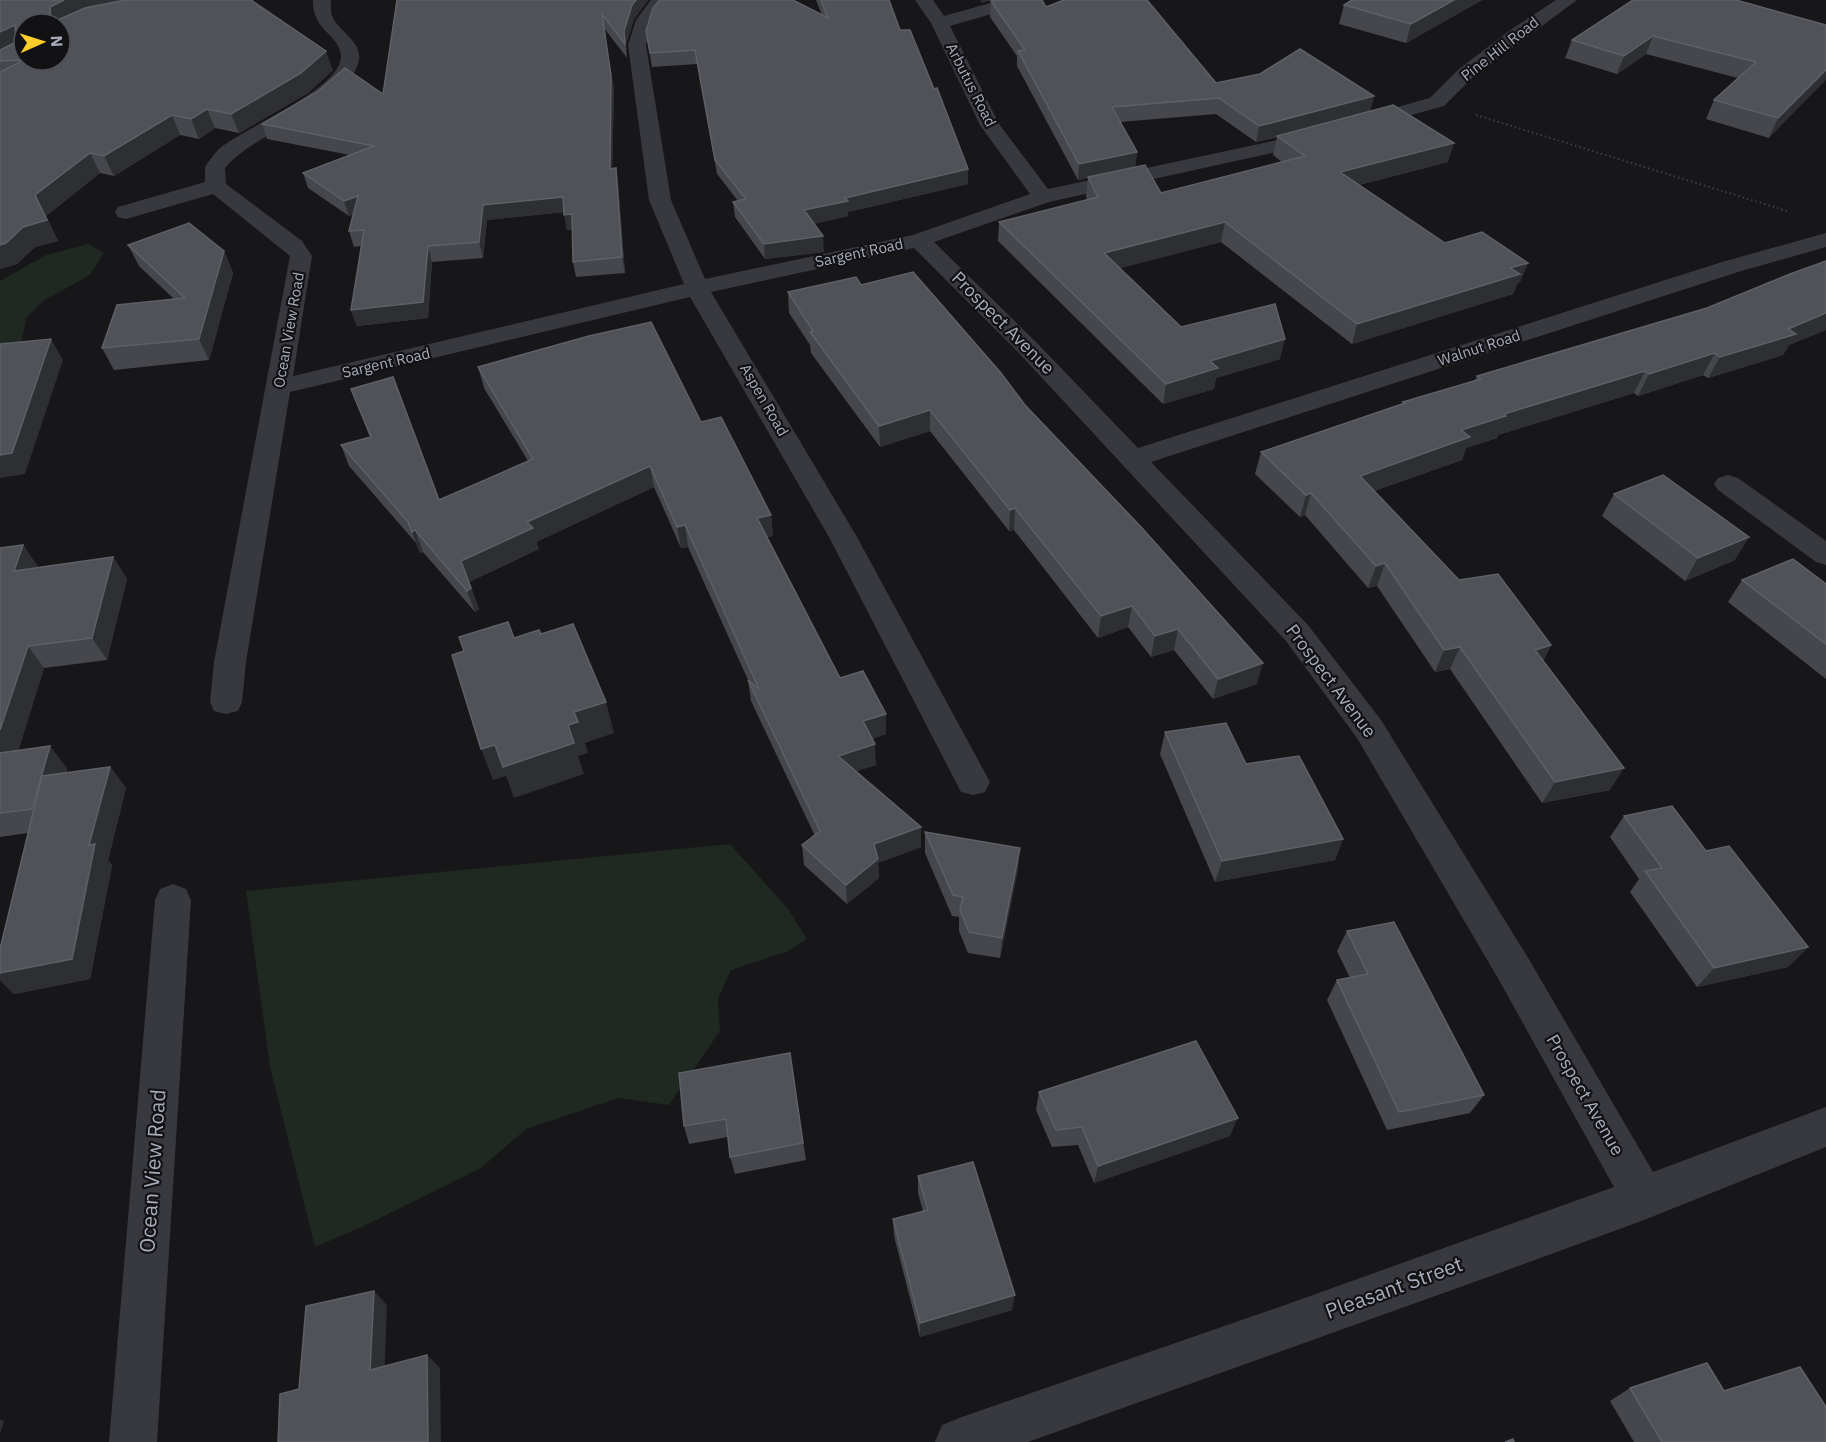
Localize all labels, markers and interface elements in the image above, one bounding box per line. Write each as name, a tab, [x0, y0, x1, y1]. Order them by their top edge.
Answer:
north arrow	[12, 12, 72, 72]
street label: Pine Hill Road	[1457, 12, 1542, 85]
text: N	[47, 35, 67, 48]
street label: Arbutus Road	[942, 40, 1001, 130]
street label: Sargent Road	[813, 234, 905, 271]
street label: Prospect Avenue	[947, 266, 1060, 379]
street label: Ocean View Road	[269, 271, 308, 389]
street label: Walnut Road	[1435, 325, 1523, 370]
street label: Sargent Road	[340, 343, 432, 382]
street label: Aspen Road	[736, 360, 793, 439]
street label: Prospect Avenue	[1281, 619, 1382, 742]
street label: Prospect Avenue	[1541, 1030, 1629, 1160]
street label: Ocean View Road	[132, 1088, 172, 1254]
street label: Pleasant Street	[1321, 1249, 1466, 1325]

